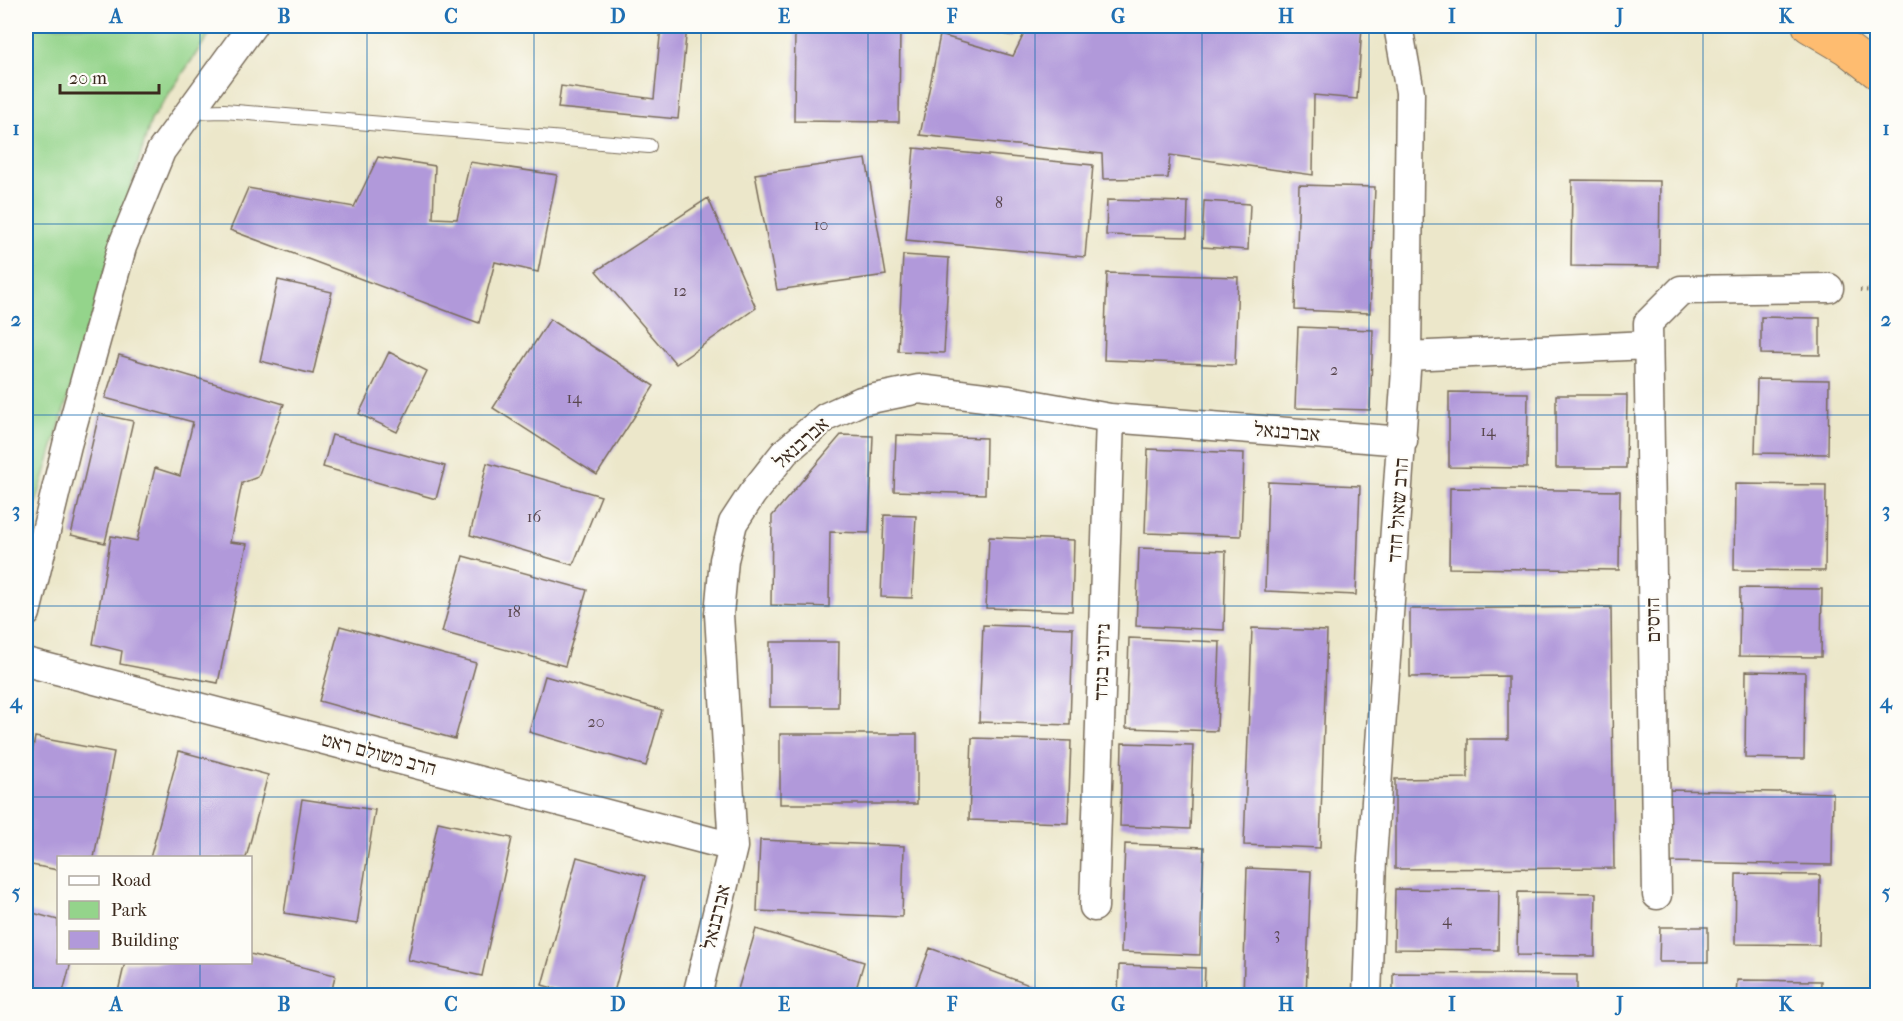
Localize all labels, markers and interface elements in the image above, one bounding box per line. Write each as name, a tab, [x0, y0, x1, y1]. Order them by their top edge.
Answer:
text: A	[108, 5, 124, 28]
text: B	[277, 5, 291, 28]
text: C	[444, 5, 458, 28]
text: D	[610, 5, 626, 28]
text: E	[778, 5, 790, 28]
text: F	[946, 5, 958, 28]
text: G	[1111, 5, 1125, 28]
text: H	[1278, 5, 1294, 28]
text: I	[1448, 5, 1456, 28]
text: J	[1614, 5, 1624, 28]
text: K	[1779, 5, 1795, 28]
scale bar	[60, 57, 159, 95]
text: 20 m	[69, 68, 107, 89]
text: 1	[12, 117, 20, 140]
text: 1	[1882, 117, 1890, 140]
house number: 8	[995, 193, 1003, 212]
house number: 10	[814, 215, 828, 234]
house number: 12	[673, 281, 687, 300]
text: 2	[11, 308, 21, 331]
text: 2	[1881, 308, 1891, 331]
house number: 2	[1330, 360, 1338, 379]
house number: 14	[566, 388, 582, 407]
street label: אברבנאל	[769, 412, 833, 474]
street label: אברבנאל	[1253, 418, 1321, 446]
house number: 14	[1480, 421, 1496, 440]
street label: הרב שאול חדד	[1383, 457, 1413, 563]
text: 3	[12, 499, 20, 522]
text: 3	[1882, 499, 1890, 522]
house number: 16	[527, 507, 541, 526]
street label: הדסים	[1641, 597, 1665, 643]
house number: 18	[507, 602, 521, 621]
street label: נידוני בגדד	[1089, 623, 1115, 701]
text: 4	[9, 690, 23, 714]
text: 4	[1879, 690, 1893, 714]
house number: 20	[587, 712, 605, 731]
street label: הרב משולם ראט	[319, 728, 439, 780]
legend	[57, 856, 252, 964]
text: Road	[111, 870, 151, 891]
text: 5	[12, 881, 21, 904]
text: 5	[1882, 881, 1891, 904]
street label: אברבנאל	[697, 882, 735, 952]
text: Park	[111, 900, 148, 921]
house number: 4	[1442, 910, 1452, 929]
house number: 3	[1274, 924, 1280, 943]
text: Building	[111, 930, 179, 951]
text: A	[108, 993, 124, 1016]
text: B	[277, 993, 291, 1016]
text: C	[444, 993, 458, 1016]
text: D	[610, 993, 626, 1016]
text: E	[778, 993, 790, 1016]
text: F	[946, 993, 958, 1016]
text: G	[1111, 993, 1125, 1016]
text: H	[1278, 993, 1294, 1016]
text: I	[1448, 993, 1456, 1016]
text: J	[1614, 993, 1624, 1016]
text: K	[1779, 993, 1795, 1016]

